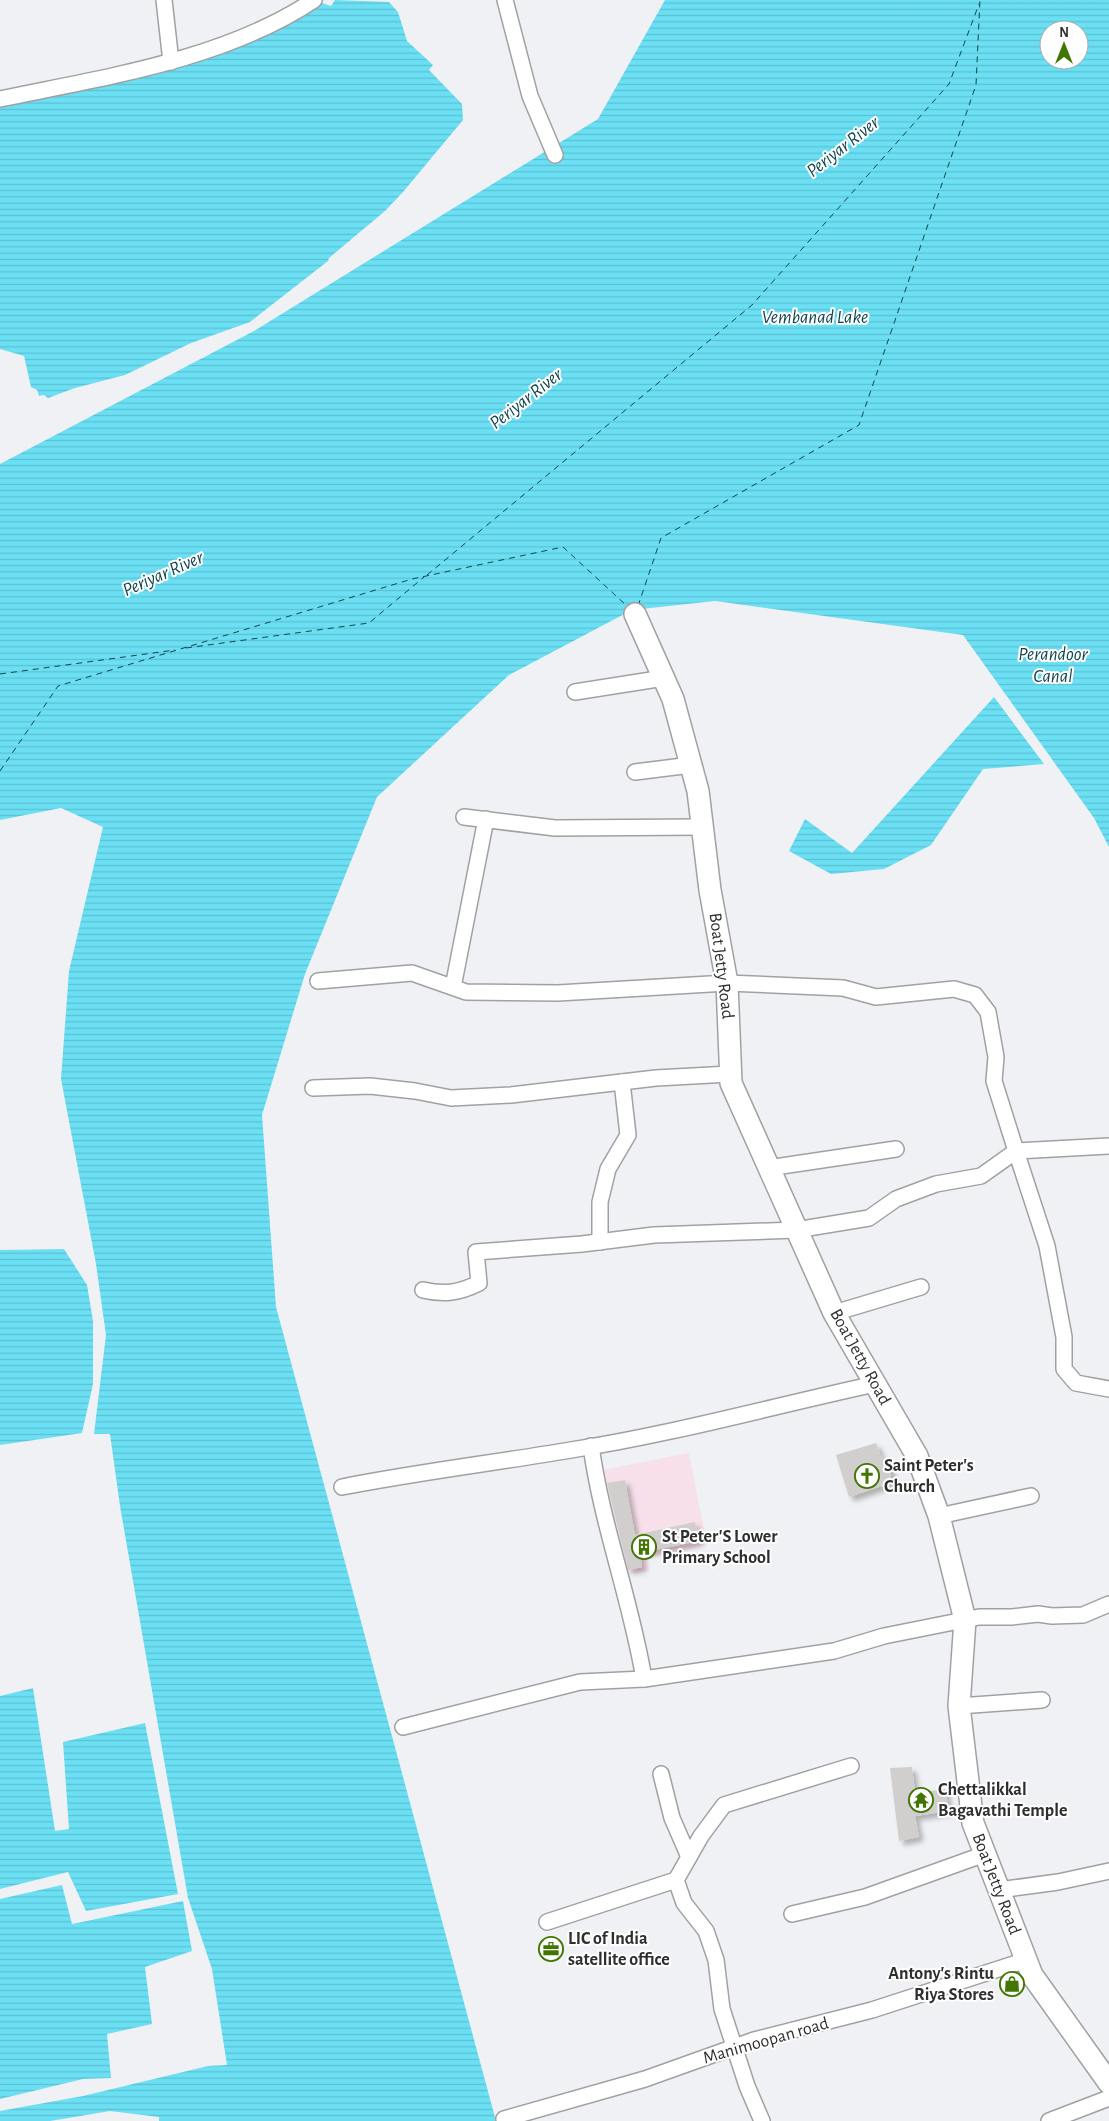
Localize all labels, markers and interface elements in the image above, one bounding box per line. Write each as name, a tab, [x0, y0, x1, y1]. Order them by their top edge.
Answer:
north arrow	[1039, 20, 1089, 70]
text: N	[1059, 26, 1069, 40]
water label: Periyar River	[803, 113, 883, 181]
water label: Vembanad Lake	[762, 308, 868, 327]
water label: Periyar River	[486, 365, 566, 433]
water label: Periyar River	[120, 547, 207, 600]
water label: Perandoor Canal	[1018, 645, 1089, 686]
street label: Boat Jetty Road	[706, 912, 736, 1020]
street label: Boat Jetty Road	[826, 1306, 894, 1408]
place label: Saint Peter's Church	[884, 1457, 974, 1496]
church icon: Saint Peter's Church	[854, 1463, 880, 1489]
place label: St Peter'S Lower Primary School	[662, 1528, 778, 1567]
building icon: St Peter'S Lower Primary School	[631, 1534, 657, 1560]
place label: Chettalikkal Bagavathi Temple	[938, 1781, 1067, 1820]
temple icon: Chettalikkal Bagavathi Temple	[908, 1787, 934, 1813]
street label: Boat Jetty Road	[968, 1831, 1024, 1937]
place label: LIC of India satellite office	[568, 1930, 670, 1969]
office icon: LIC of India satellite office	[538, 1936, 564, 1962]
place label: Antony's Rintu Riya Stores	[888, 1965, 995, 2004]
shop icon: Antony's Rintu Riya Stores	[999, 1971, 1025, 1997]
street label: Manimoopan road	[701, 2014, 831, 2068]

